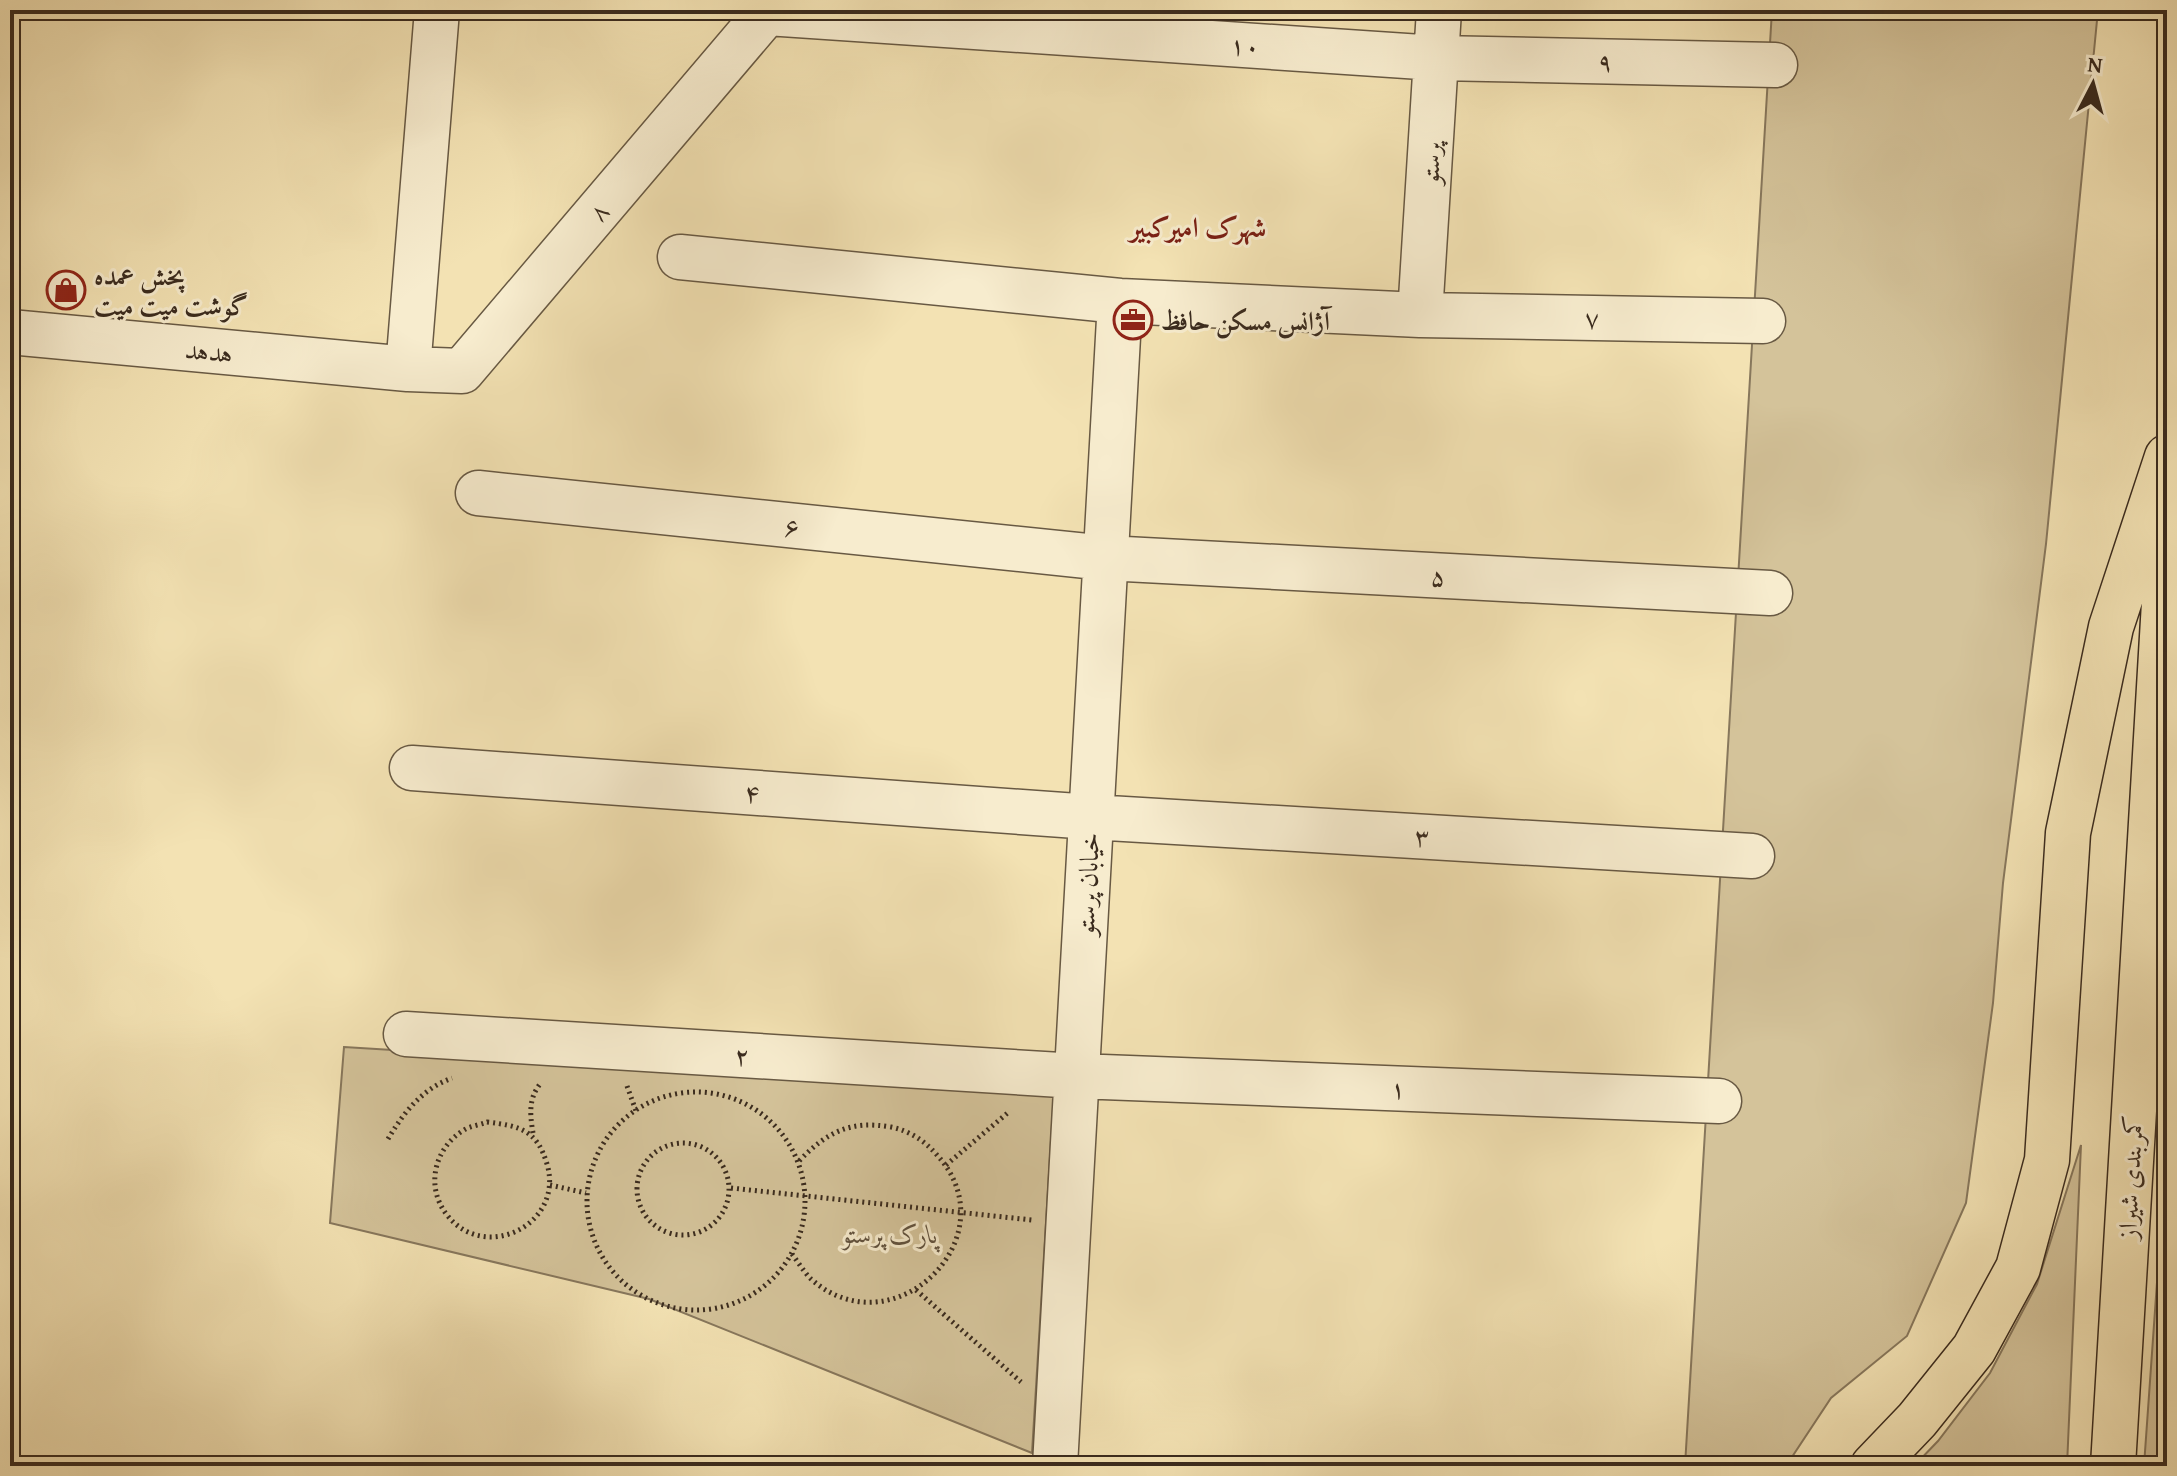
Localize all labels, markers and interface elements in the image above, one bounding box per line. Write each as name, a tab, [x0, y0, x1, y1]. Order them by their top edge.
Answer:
street label: ۱۰	[1228, 24, 1262, 66]
street label: ۹	[1597, 41, 1613, 81]
north arrow	[2053, 44, 2133, 124]
text: N	[2086, 47, 2104, 81]
street label: پرستو	[1409, 138, 1451, 188]
street label: ۸	[578, 193, 618, 229]
district label: شهرک امیرکبیر	[1127, 206, 1266, 247]
place label: پخش عمده گوشت میت میت	[94, 256, 248, 325]
shop icon: پخش عمده گوشت میت میت	[45, 269, 87, 311]
street label: ۷	[1584, 298, 1600, 338]
office icon: آژانس مسکن حافظ	[1112, 299, 1154, 341]
place label: آژانس مسکن حافظ	[1161, 301, 1333, 340]
street label: هدهد	[183, 329, 235, 373]
street label: ۶	[782, 506, 802, 546]
street label: ۵	[1429, 556, 1447, 596]
street label: ۴	[743, 772, 761, 812]
street label: ۳	[1413, 816, 1431, 856]
street label: خیابان پرستو	[1065, 831, 1109, 940]
street label: ۲	[733, 1035, 751, 1075]
street label: ۱	[1390, 1068, 1406, 1108]
street label: کمربندی شیراز	[2107, 1114, 2153, 1243]
park label: پارک پرستو	[840, 1214, 940, 1253]

